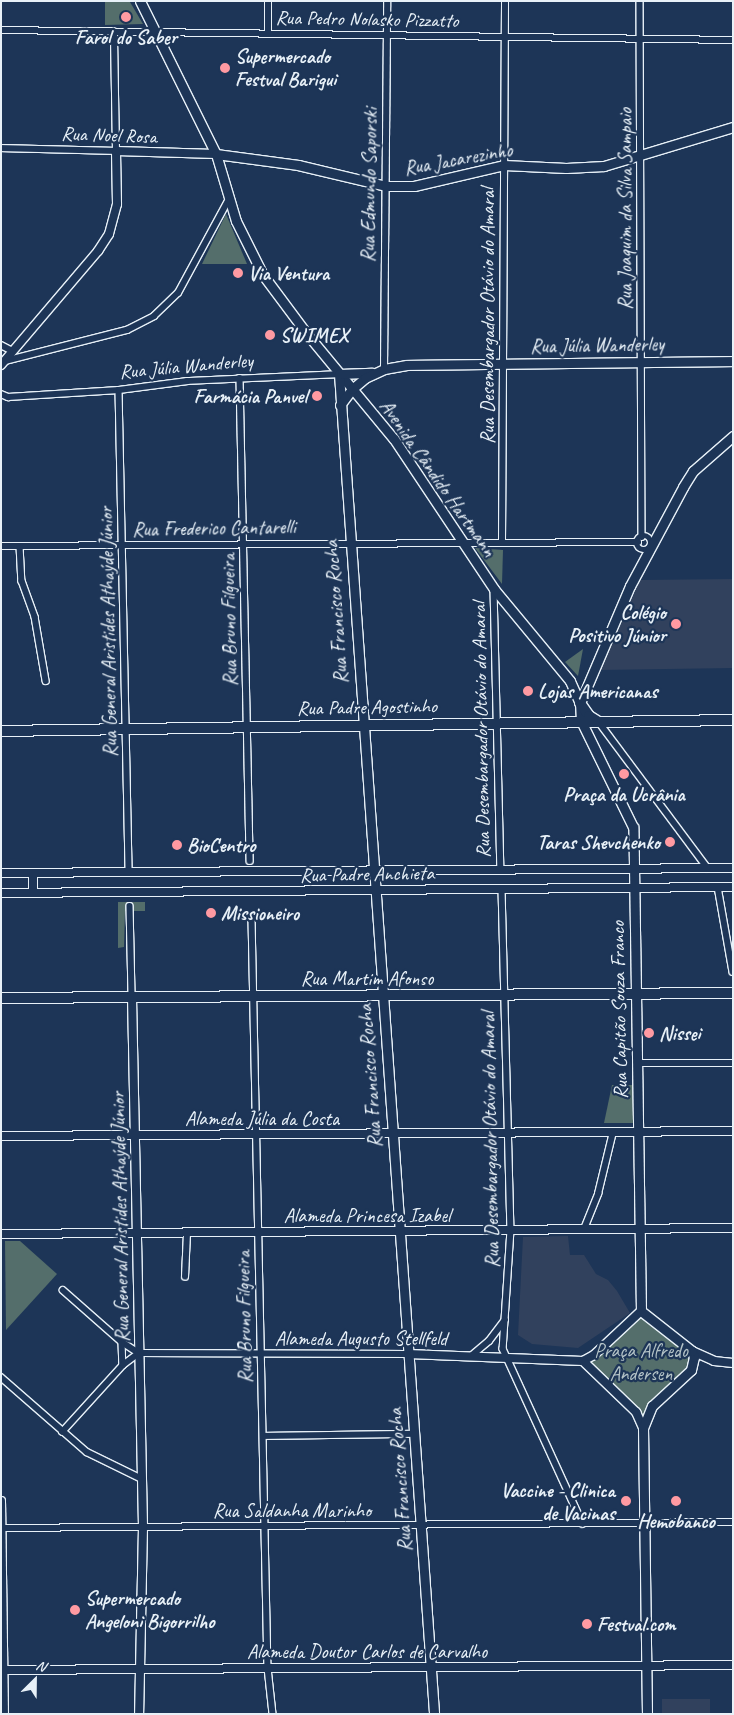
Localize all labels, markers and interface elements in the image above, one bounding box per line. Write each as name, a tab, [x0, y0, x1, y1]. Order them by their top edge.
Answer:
street label: Rua Pedro Nolasko Pizzatto	[275, 5, 459, 33]
marker: Farol do Saber	[120, 11, 132, 23]
place label: Farol do Saber	[75, 25, 177, 49]
place label: Supermercado Festval Barigui	[235, 44, 337, 91]
marker: Supermercado Festval Barigui	[219, 62, 231, 74]
street label: Rua Edmundo Saporski	[356, 107, 382, 263]
street label: Rua Joaquim da Silva Sampaio	[613, 108, 637, 310]
street label: Rua Noel Rosa	[60, 121, 158, 149]
street label: Rua Jacarezinho	[402, 138, 514, 180]
street label: Rua Desembargador Otávio do Amaral	[475, 187, 499, 445]
place label: Via Ventura	[248, 261, 329, 285]
marker: Via Ventura	[232, 267, 244, 279]
place label: SWIMEX	[280, 323, 348, 347]
marker: SWIMEX	[264, 329, 276, 341]
street label: Rua Júlia Wanderley	[530, 332, 664, 358]
street label: Rua Júlia Wanderley	[118, 348, 254, 384]
place label: Farmácia Panvel	[193, 384, 307, 408]
marker: Farmácia Panvel	[311, 390, 323, 402]
street label: Avenida Cândido Hartmann	[375, 395, 501, 561]
street label: Rua General Aristides Athaýde Júnior	[94, 506, 122, 758]
street label: Rua Frederico Cantarelli	[132, 515, 296, 541]
street label: Rua Francisco Rocha	[319, 540, 353, 684]
street label: Rua Bruno Filgueira	[216, 553, 242, 687]
place label: Colégio Positivo Júnior	[569, 600, 666, 647]
street label: Rua Desembargador Otávio do Amaral	[467, 601, 495, 859]
marker: Colégio Positivo Júnior	[670, 618, 682, 630]
place label: Lojas Americanas	[538, 679, 658, 703]
marker: Lojas Americanas	[522, 685, 534, 697]
street label: Rua Padre Agostinho	[297, 694, 437, 720]
marker: Praça da Ucrânia	[618, 768, 630, 780]
place label: Praça da Ucrânia	[563, 782, 685, 806]
place label: Taras Shevchenko	[536, 830, 660, 854]
place label: BioCentro	[187, 833, 256, 857]
marker: Taras Shevchenko	[664, 836, 676, 848]
marker: BioCentro	[171, 839, 183, 851]
street label: Rua Padre Anchieta	[300, 861, 434, 887]
place label: Missioneiro	[221, 901, 299, 925]
marker: Missioneiro	[205, 907, 217, 919]
street label: Rua Capitão Souza Franco	[605, 920, 633, 1100]
street label: Rua Martim Afonso	[301, 966, 433, 990]
street label: Rua Francisco Rocha	[353, 1004, 387, 1148]
street label: Rua Desembargador Otávio do Amaral	[476, 1011, 504, 1269]
place label: Nissei	[659, 1021, 700, 1045]
marker: Nissei	[643, 1027, 655, 1039]
street label: Rua General Aristides Athaýde Júnior	[106, 1091, 134, 1343]
street label: Alameda Júlia da Costa	[185, 1106, 339, 1130]
street label: Alameda Princesa Izabel	[284, 1203, 450, 1227]
street label: Rua Bruno Filgueira	[231, 1250, 257, 1384]
street label: Alameda Augusto Stellfeld	[275, 1326, 447, 1350]
park label: Praça Alfredo Andersen	[594, 1339, 688, 1386]
street label: Rua Francisco Rocha	[383, 1408, 417, 1552]
place label: Vaccine - Clinica de Vacinas	[501, 1478, 615, 1525]
marker: Vaccine - Clinica de Vacinas	[619, 1494, 633, 1508]
marker: Hemobanco	[670, 1495, 682, 1507]
street label: Rua Saldanha Marinho	[213, 1498, 371, 1522]
place label: Hemobanco	[637, 1509, 715, 1533]
place label: Supermercado Angeloni Bigorrilho	[85, 1586, 214, 1633]
marker: Supermercado Angeloni Bigorrilho	[69, 1604, 81, 1616]
place label: Festval.com	[597, 1612, 675, 1636]
marker: Festval.com	[581, 1618, 593, 1630]
street label: Alameda Doutor Carlos de Carvalho	[247, 1639, 487, 1663]
north arrow	[10, 1655, 60, 1705]
text: N	[34, 1656, 48, 1675]

